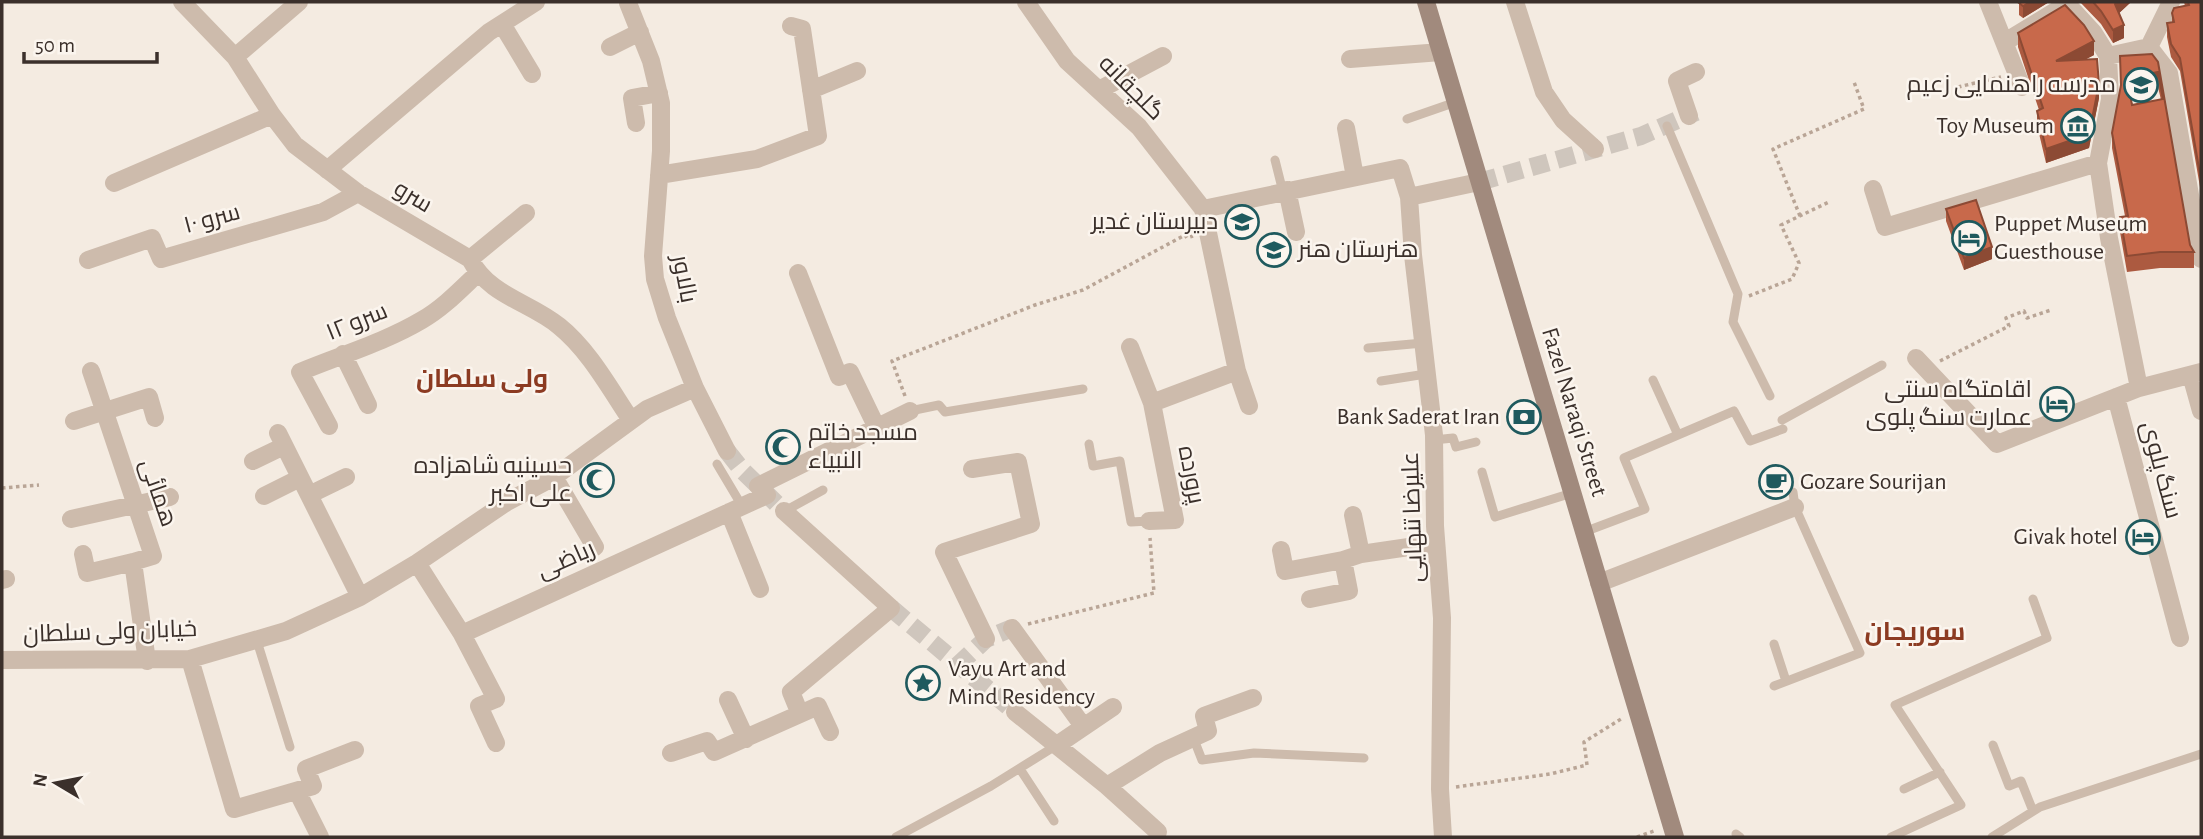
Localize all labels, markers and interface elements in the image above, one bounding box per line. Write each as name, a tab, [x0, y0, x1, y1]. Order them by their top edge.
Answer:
scale bar	[24, 21, 158, 65]
text: 50 m	[35, 35, 75, 56]
street label: گلچقانه	[1092, 51, 1168, 127]
school or university icon: مدرسه راهنمایی زعیم	[2122, 66, 2160, 104]
place label: مدرسه راهنمایی زعیم	[1907, 73, 2116, 100]
museum icon: Toy Museum	[2059, 107, 2097, 145]
place label: Toy Museum	[1936, 114, 2054, 138]
street label: سرو	[390, 176, 436, 218]
street label: سرو ۱۰	[181, 200, 243, 238]
school or university icon: دبیرستان غدیر	[1223, 203, 1261, 241]
place label: دبیرستان غدیر	[1089, 210, 1218, 235]
place label: Puppet Museum Guesthouse	[1994, 212, 2147, 264]
hotel icon: Puppet Museum Guesthouse	[1950, 219, 1988, 257]
school or university icon: هنرستان هنر	[1255, 231, 1293, 269]
place label: هنرستان هنر	[1296, 238, 1419, 263]
street label: بالاور	[667, 251, 700, 305]
street label: سرو ۱۲	[323, 299, 391, 345]
street label: Fazel Naraqi Street	[1537, 325, 1611, 500]
district label: ولی سلطان	[416, 366, 548, 394]
place label: اقامتگاه سنتی عمارت سنگ پلوی	[1866, 378, 2032, 433]
hotel icon: اقامتگاه سنتی عمارت سنگ پلوی	[2038, 385, 2076, 423]
bank icon: Bank Saderat Iran	[1505, 398, 1543, 436]
place label: Bank Saderat Iran	[1336, 405, 1500, 429]
street label: سنگ پلوی	[2134, 419, 2185, 522]
place label: مسجد خاتم النبیاء	[808, 421, 918, 473]
mosque icon: مسجد خاتم النبیاء	[764, 428, 802, 466]
street label: پرورده	[1171, 444, 1208, 507]
street label: علیرضا تنهایی	[1399, 451, 1428, 583]
place label: حسینیه شاهزاده علی اکبر	[414, 453, 572, 507]
street label: همائی	[134, 456, 181, 530]
mosque icon: حسینیه شاهزاده علی اکبر	[578, 461, 616, 499]
cafe icon: Gozare Sourijan	[1757, 463, 1795, 501]
place label: Gozare Sourijan	[1800, 470, 1947, 494]
hotel icon: Givak hotel	[2124, 518, 2162, 556]
place label: Givak hotel	[2013, 525, 2118, 549]
street label: ریاضی	[533, 537, 599, 584]
street label: خیابان ولی سلطان	[23, 617, 197, 648]
district label: سوریجان	[1865, 619, 1965, 646]
place label: Vayu Art and Mind Residency	[948, 657, 1095, 709]
place icon: Vayu Art and Mind Residency	[904, 664, 942, 702]
north arrow	[21, 748, 91, 818]
text: N	[30, 772, 51, 788]

